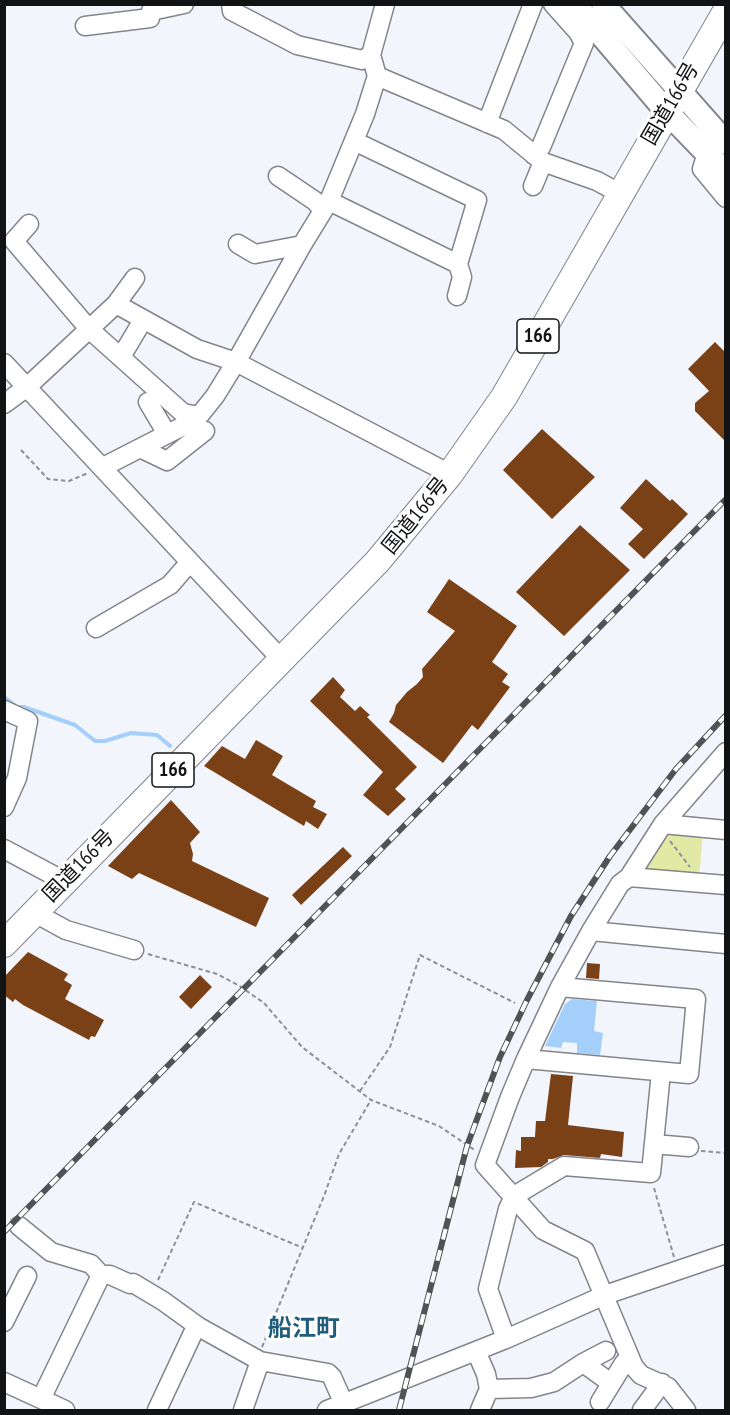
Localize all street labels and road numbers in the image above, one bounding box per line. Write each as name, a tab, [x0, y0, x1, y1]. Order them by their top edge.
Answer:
street label: 国道166号	[637, 58, 705, 150]
road number: 166	[517, 319, 559, 353]
street label: 国道166号	[377, 473, 455, 559]
road number: 166	[152, 753, 194, 787]
street label: 国道166号	[38, 824, 120, 908]

